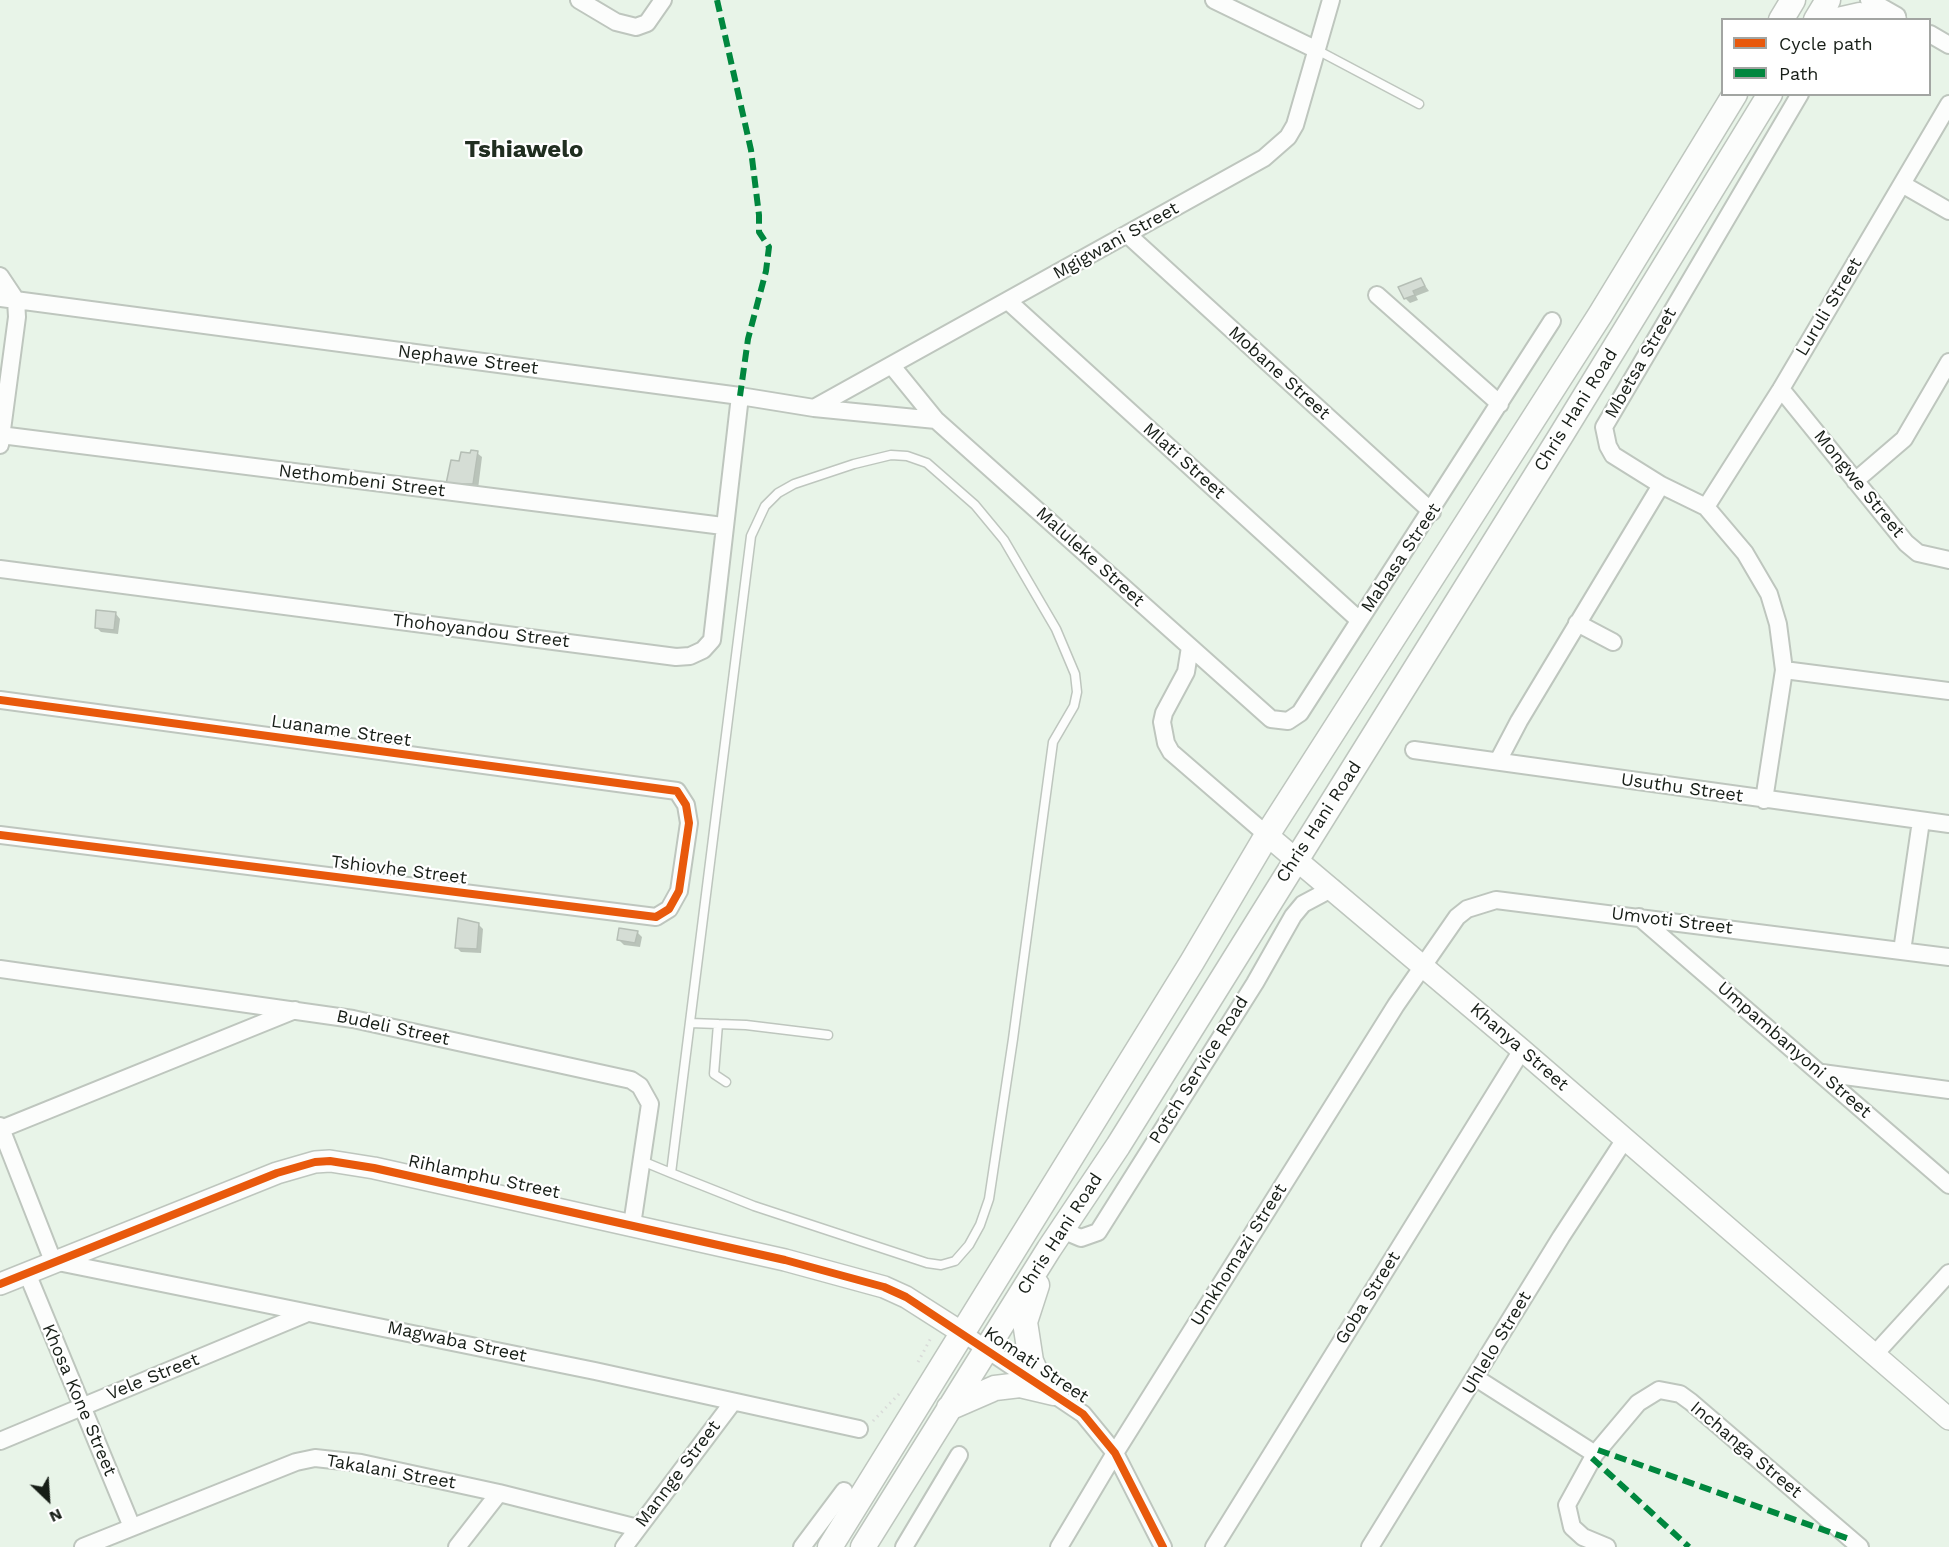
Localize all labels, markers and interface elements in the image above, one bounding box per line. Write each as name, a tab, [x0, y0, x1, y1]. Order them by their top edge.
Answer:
legend	[1721, 18, 1931, 96]
text: Cycle path	[1779, 33, 1873, 54]
text: Path	[1779, 63, 1819, 84]
district label: Tshiawelo	[465, 136, 583, 164]
street label: Mgigwani Street	[1049, 198, 1183, 284]
street label: Luruli Street	[1791, 254, 1867, 360]
street label: Mbetsa Street	[1601, 304, 1681, 422]
street label: Mobane Street	[1224, 322, 1334, 424]
street label: Nephawe Street	[397, 341, 539, 379]
street label: Chris Hani Road	[1530, 345, 1622, 475]
street label: Mlati Street	[1138, 418, 1230, 504]
street label: Mongwe Street	[1809, 426, 1909, 542]
street label: Nethombeni Street	[277, 460, 447, 502]
street label: Mabasa Street	[1357, 499, 1445, 617]
street label: Maluleke Street	[1031, 503, 1149, 611]
street label: Thohoyandou Street	[391, 609, 571, 653]
street label: Luaname Street	[270, 710, 412, 752]
street label: Chris Hani Road	[1272, 757, 1366, 887]
street label: Usuthu Street	[1619, 769, 1745, 807]
street label: Tshiovhe Street	[330, 851, 468, 889]
street label: Umvoti Street	[1610, 903, 1734, 939]
street label: Umpambanyoni Street	[1713, 977, 1875, 1123]
street label: Potch Service Road	[1145, 992, 1253, 1148]
street label: Khanya Street	[1465, 998, 1573, 1096]
street label: Budeli Street	[334, 1005, 452, 1051]
street label: Rihlamphu Street	[406, 1150, 562, 1204]
street label: Chris Hani Road	[1013, 1169, 1107, 1299]
street label: Umkhomazi Street	[1186, 1180, 1292, 1330]
street label: Goba Street	[1331, 1247, 1405, 1349]
street label: Uhlelo Street	[1458, 1288, 1536, 1398]
street label: Magwaba Street	[385, 1317, 529, 1367]
street label: Khosa Kone Street	[37, 1321, 121, 1479]
street label: Komati Street	[980, 1322, 1092, 1408]
street label: Vele Street	[104, 1349, 202, 1405]
street label: Inchanga Street	[1686, 1397, 1806, 1503]
street label: Mannge Street	[631, 1416, 725, 1532]
street label: Takalani Street	[324, 1450, 458, 1494]
north arrow	[18, 1469, 78, 1529]
text: N	[46, 1505, 65, 1527]

